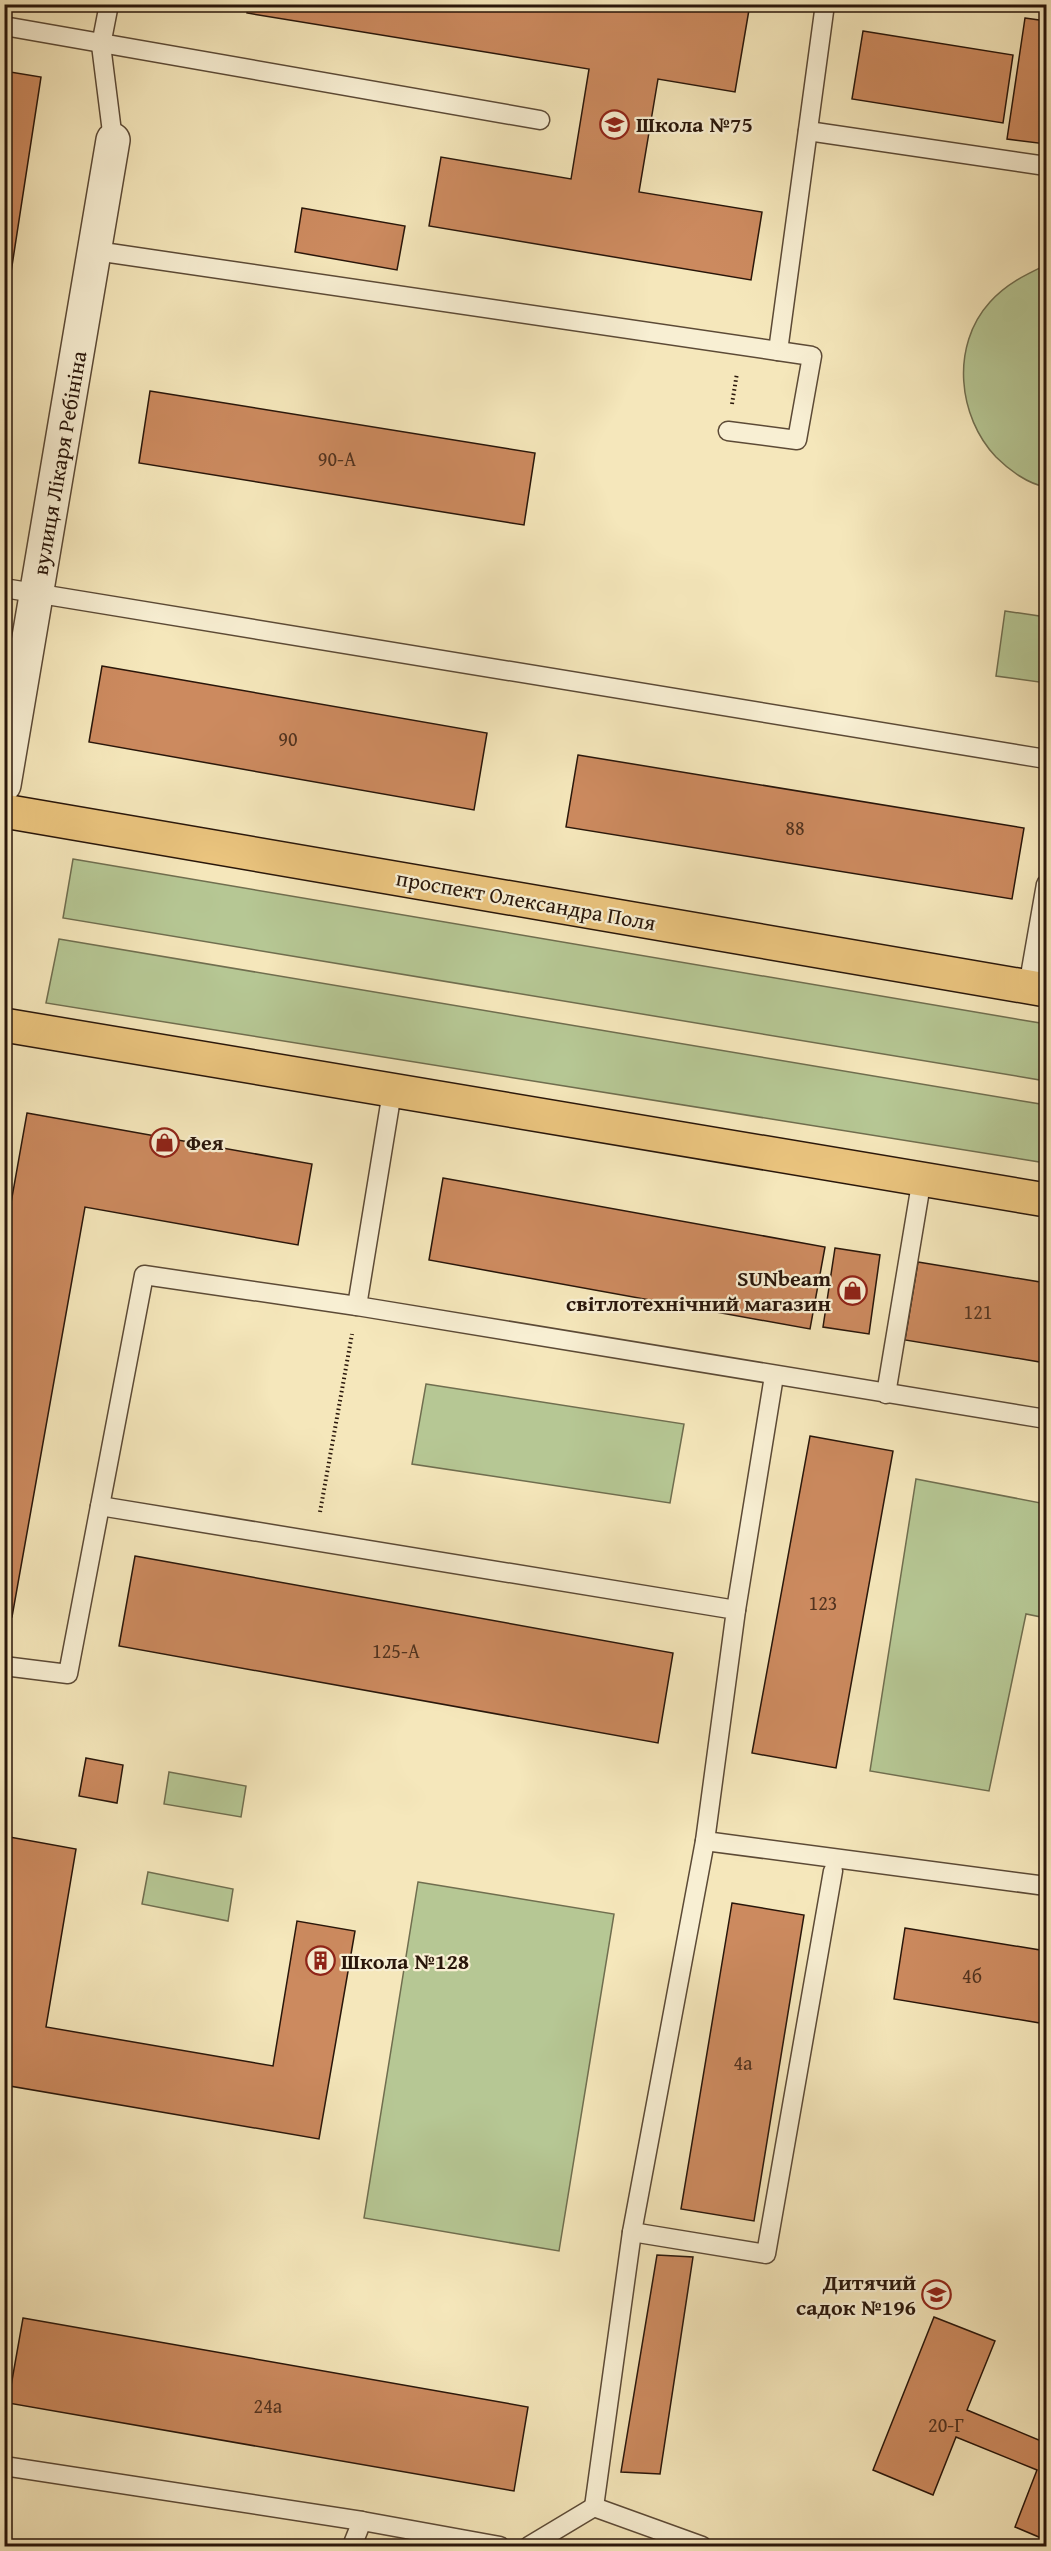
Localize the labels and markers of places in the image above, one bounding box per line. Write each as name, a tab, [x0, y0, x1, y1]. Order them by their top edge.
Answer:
school or university icon: Школа №75	[599, 108, 631, 140]
place label: Школа №75	[636, 108, 753, 140]
shop icon: Фея	[149, 1126, 181, 1158]
place label: Фея	[186, 1126, 224, 1158]
place label: SUNbeam світлотехнічний магазин	[566, 1262, 831, 1319]
shop icon: SUNbeam світлотехнічний магазин	[836, 1275, 868, 1307]
building icon: Школа №128	[304, 1945, 336, 1977]
place label: Школа №128	[341, 1945, 469, 1977]
place label: Дитячий садок №196	[796, 2266, 916, 2323]
school or university icon: Дитячий садок №196	[921, 2279, 953, 2311]

